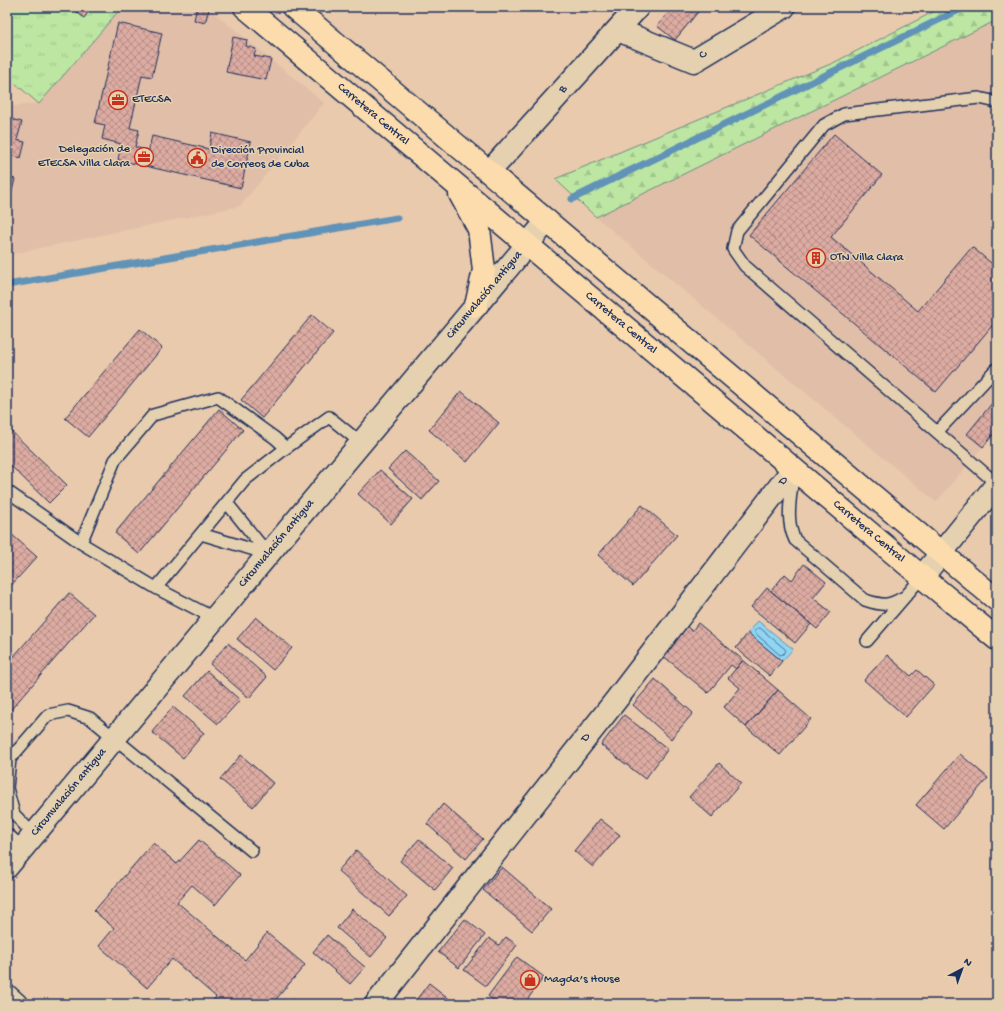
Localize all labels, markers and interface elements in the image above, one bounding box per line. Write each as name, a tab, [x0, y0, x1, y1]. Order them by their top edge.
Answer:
street label: C	[697, 47, 711, 63]
street label: Carretera Central	[334, 80, 412, 149]
street label: B	[555, 82, 571, 97]
office icon: ETECSA	[107, 89, 129, 111]
place label: ETECSA	[132, 93, 172, 107]
place label: Delegación de ETECSA Villa Clara	[38, 143, 131, 171]
place label: Dirección Provincial de Correos de Cuba	[210, 144, 310, 172]
office icon: Delegación de ETECSA Villa Clara	[133, 146, 155, 168]
public building icon: Dirección Provincial de Correos de Cuba	[186, 147, 208, 169]
building icon: OTN Villa Clara	[805, 247, 827, 269]
street label: Circunvalación antigua	[444, 248, 526, 342]
place label: OTN Villa Clara	[830, 251, 904, 265]
street label: Carretera Central	[582, 289, 660, 358]
street label: D	[775, 474, 792, 489]
street label: Circunvalación antigua	[236, 497, 318, 591]
street label: Carretera Central	[830, 498, 908, 566]
street label: D	[578, 730, 594, 746]
street label: Circunvalación antigua	[28, 745, 110, 839]
north arrow	[942, 949, 982, 989]
text: N	[961, 956, 974, 970]
shop icon: Magda’s House	[519, 969, 541, 991]
place label: Magda’s House	[544, 973, 621, 987]

